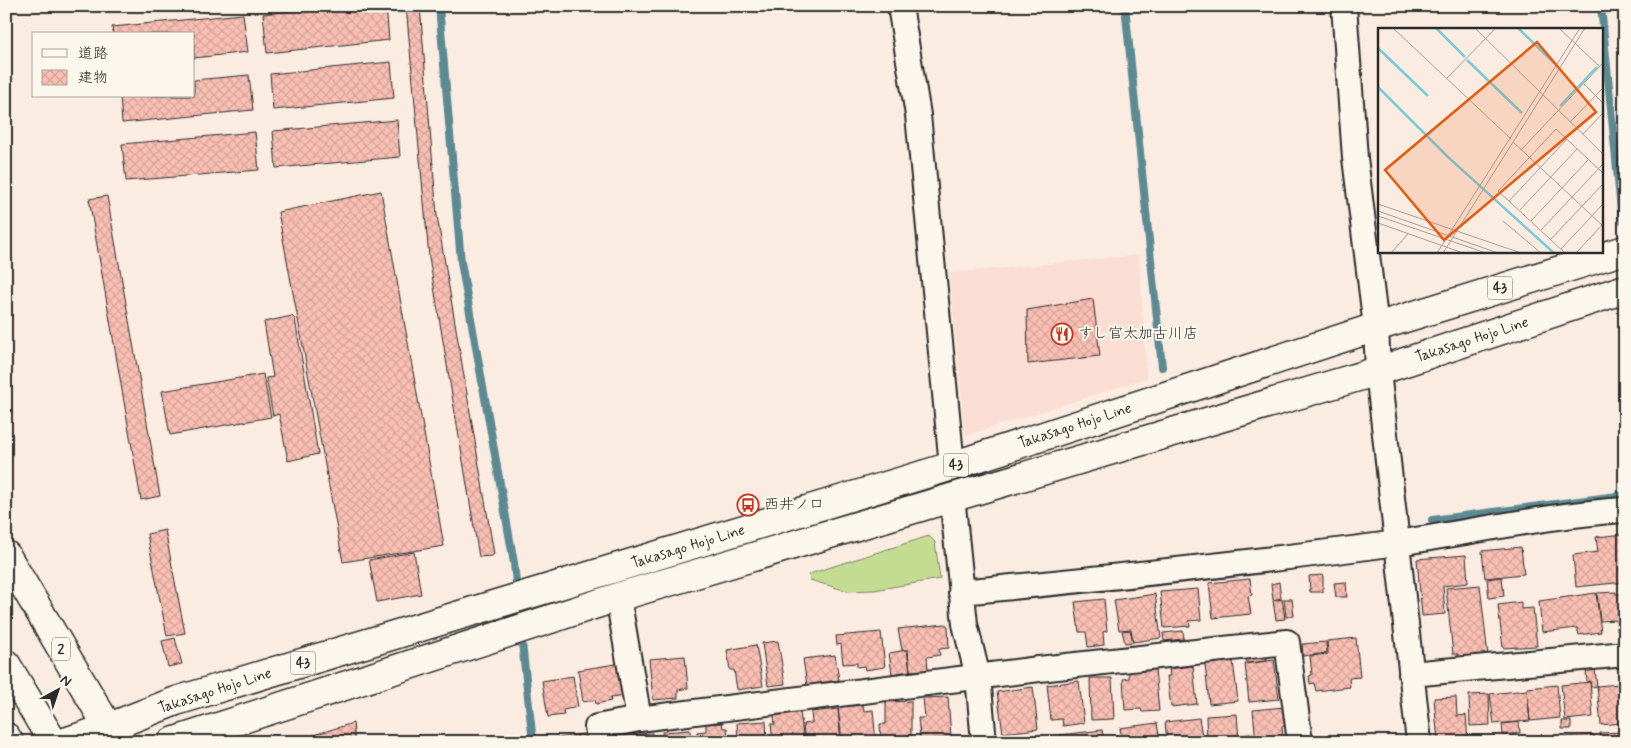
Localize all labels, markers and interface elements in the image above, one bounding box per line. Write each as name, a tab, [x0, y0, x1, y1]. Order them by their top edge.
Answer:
inset map	[1378, 28, 1604, 252]
legend	[32, 32, 195, 98]
text: 道路	[78, 44, 108, 64]
text: 建物	[78, 68, 108, 88]
road number: 43	[1488, 276, 1512, 300]
street label: Takasago Hojo Line	[1413, 312, 1532, 368]
restaurant icon: すし官太加古川店	[1050, 322, 1074, 346]
place label: すし官太加古川店	[1078, 324, 1198, 344]
street label: Takasago Hojo Line	[1016, 398, 1135, 454]
road number: 43	[944, 454, 968, 476]
bus stop icon: 西井ノ口	[736, 493, 760, 517]
place label: 西井ノ口	[764, 495, 824, 515]
street label: Takasago Hojo Line	[629, 520, 748, 574]
road number: 2	[52, 638, 70, 661]
road number: 43	[290, 651, 316, 674]
street label: Takasago Hojo Line	[156, 663, 275, 719]
north arrow	[32, 666, 82, 716]
text: N	[56, 671, 75, 691]

